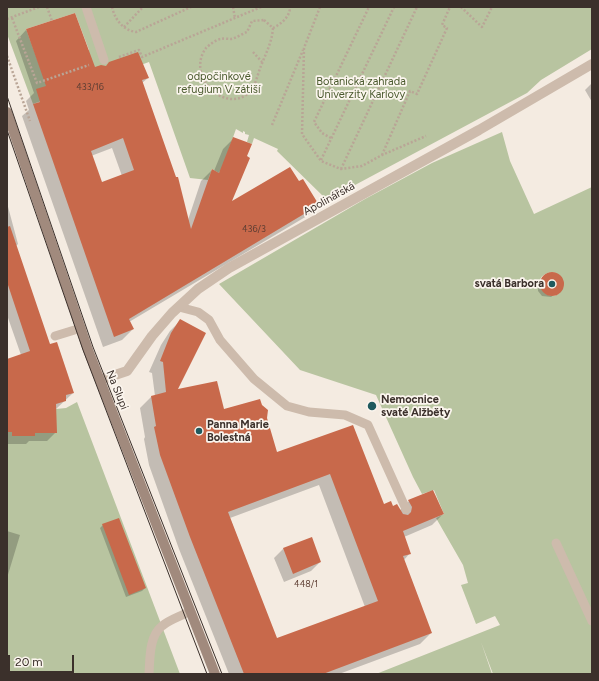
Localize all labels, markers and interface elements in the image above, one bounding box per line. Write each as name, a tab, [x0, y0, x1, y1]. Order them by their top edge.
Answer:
park label: odpočinkové refugium V zátiší	[178, 70, 260, 96]
park label: Botanická zahrada Univerzity Karlovy	[316, 75, 406, 101]
house number: 433/16	[76, 82, 104, 92]
street label: Apolinářská	[301, 179, 357, 219]
house number: 436/3	[242, 224, 266, 234]
place label: svatá Barbora	[475, 277, 544, 291]
marker: svatá Barbora	[547, 279, 557, 289]
street label: Na Slupi	[103, 368, 131, 412]
place label: Nemocnice svaté Alžběty	[381, 393, 450, 419]
marker: Nemocnice svaté Alžběty	[366, 400, 378, 412]
place label: Panna Marie Bolestná	[207, 418, 269, 444]
marker: Panna Marie Bolestná	[194, 426, 204, 436]
house number: 448/1	[294, 579, 318, 589]
scale bar	[10, 647, 76, 673]
text: 20 m	[15, 655, 43, 669]

